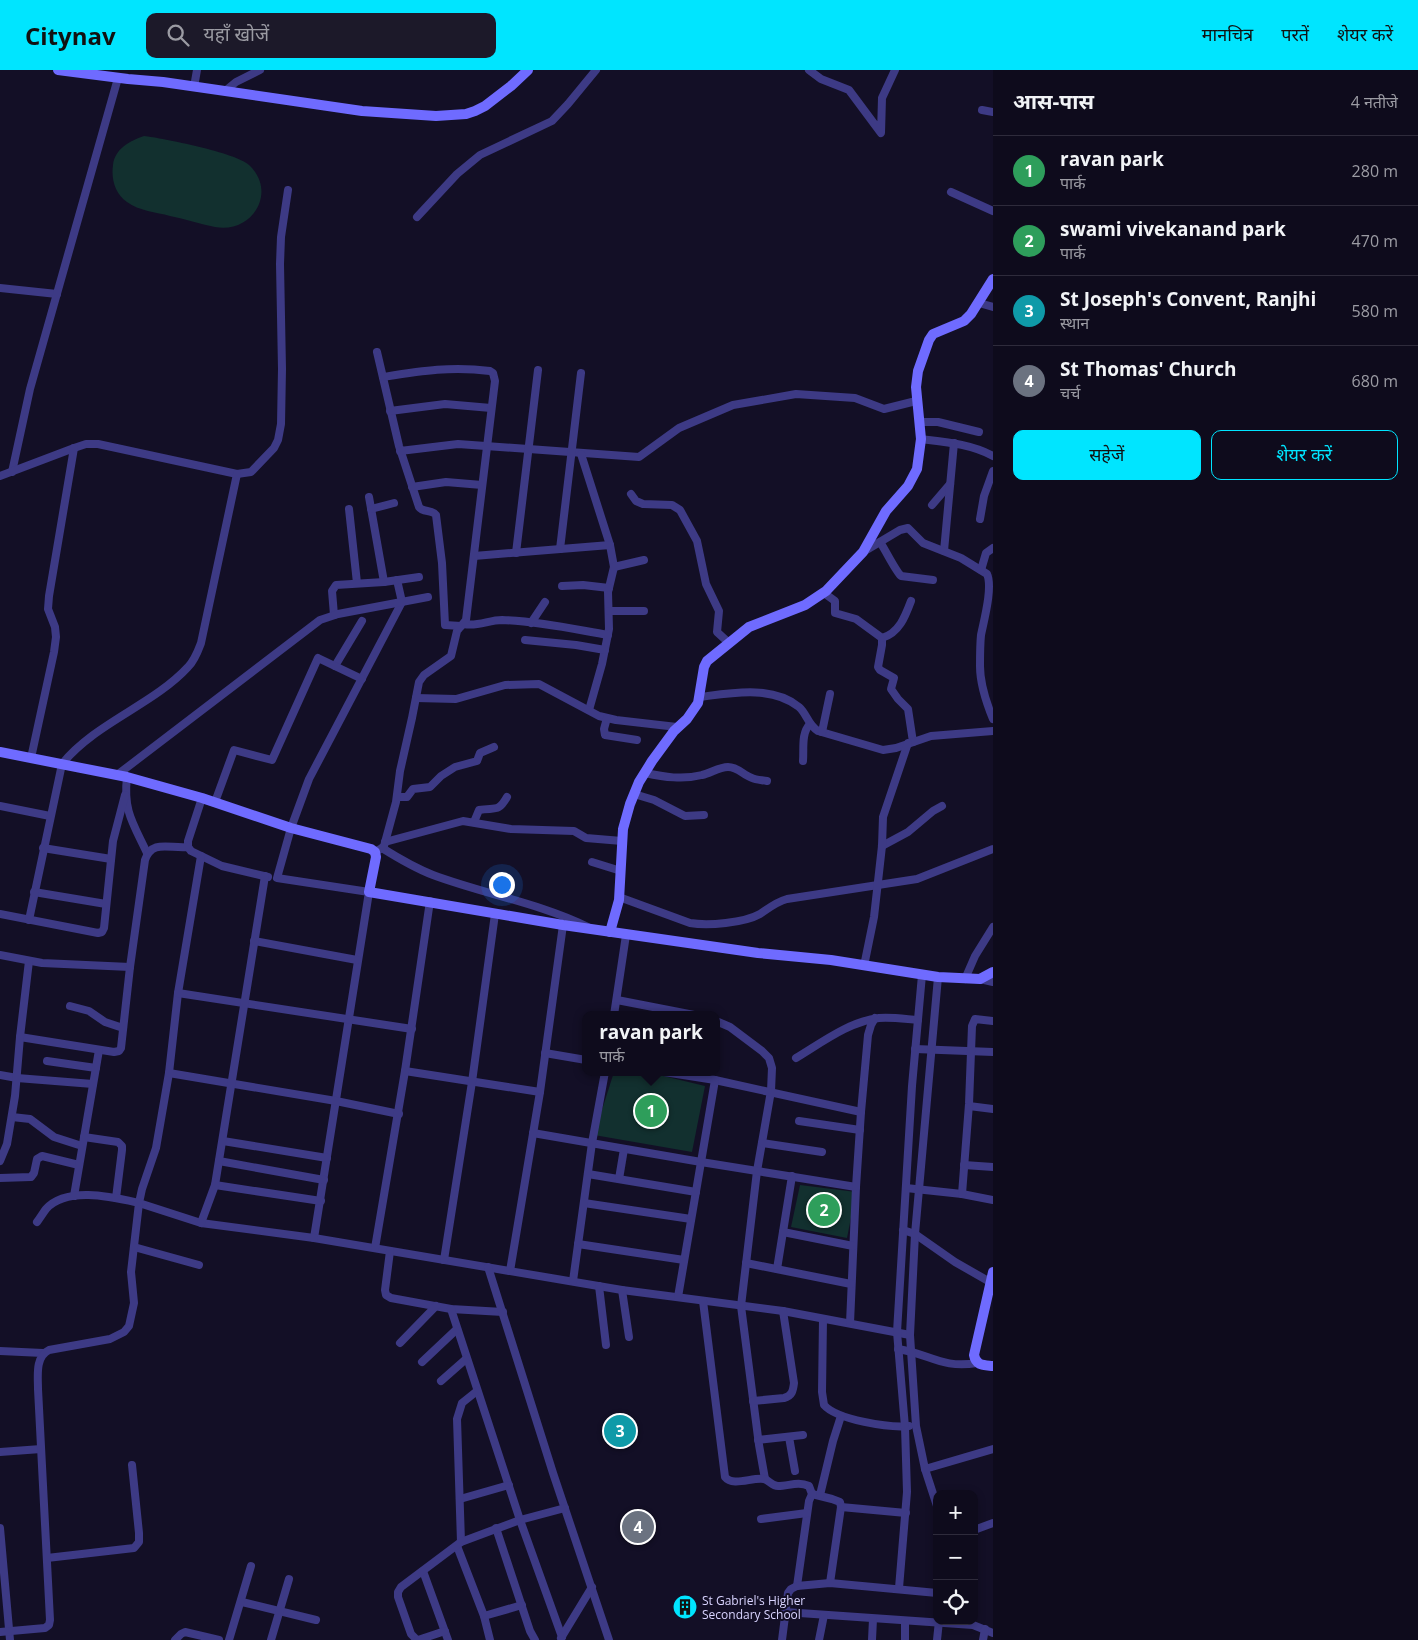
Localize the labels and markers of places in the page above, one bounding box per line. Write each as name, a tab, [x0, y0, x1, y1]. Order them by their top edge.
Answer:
pin: 1	[635, 1092, 667, 1130]
pin: 2	[808, 1191, 840, 1229]
pin: 3	[604, 1412, 636, 1450]
pin: 4	[622, 1508, 654, 1546]
place label: St Gabriel's Higher Secondary School	[702, 1592, 805, 1623]
building icon: St Gabriel's Higher Secondary School	[672, 1594, 698, 1620]

